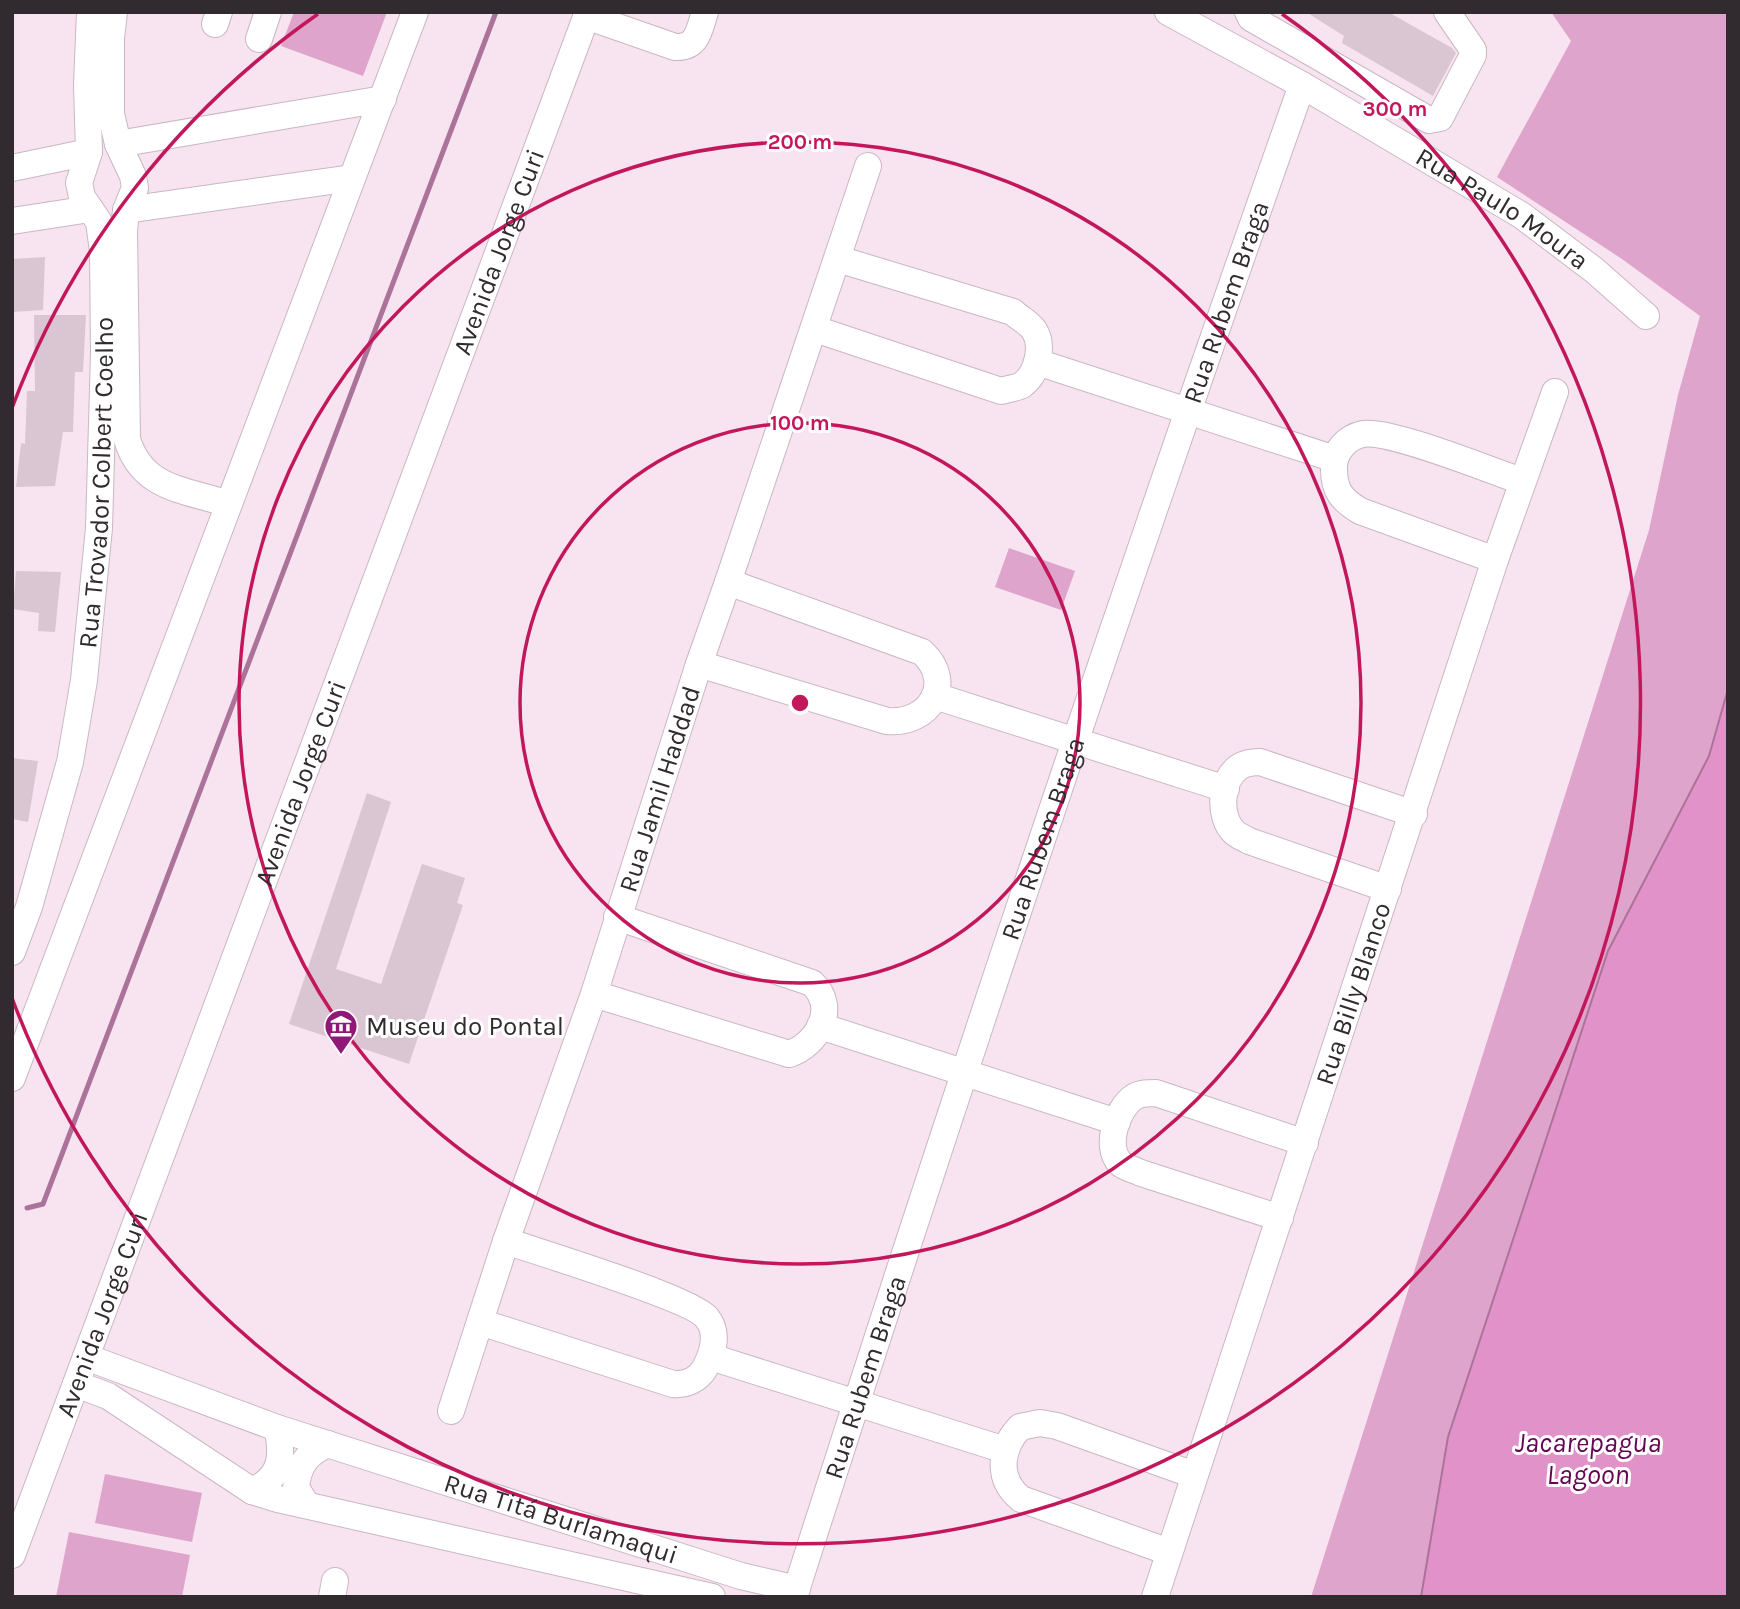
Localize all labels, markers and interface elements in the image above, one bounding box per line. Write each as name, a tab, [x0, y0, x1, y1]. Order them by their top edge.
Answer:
text: 300 m	[1363, 97, 1427, 121]
text: 200 m	[768, 130, 832, 154]
street label: Rua Paulo Moura	[1410, 141, 1595, 276]
street label: Avenida Jorge Curi	[446, 145, 551, 359]
street label: Rua Rubem Braga	[1177, 197, 1276, 408]
street label: Rua Trovador Colbert Coelho	[72, 317, 120, 650]
text: 100 m	[770, 411, 830, 435]
street label: Avenida Jorge Curi	[248, 676, 353, 890]
street label: Rua Jamil Haddad	[612, 682, 707, 896]
centre of rings	[788, 691, 812, 715]
street label: Rua Rubem Braga	[995, 733, 1091, 944]
street label: Rua Billy Blanco	[1309, 899, 1398, 1089]
museum icon: Museu do Pontal	[322, 1007, 360, 1056]
place label: Museu do Pontal	[366, 1011, 564, 1042]
street label: Avenida Jorge Curi	[50, 1207, 155, 1421]
street label: Rua Rubem Braga	[818, 1272, 913, 1483]
water label: Jacarepagua Lagoon	[1515, 1426, 1661, 1491]
street label: Rua Titá Burlamaqui	[440, 1467, 682, 1571]

